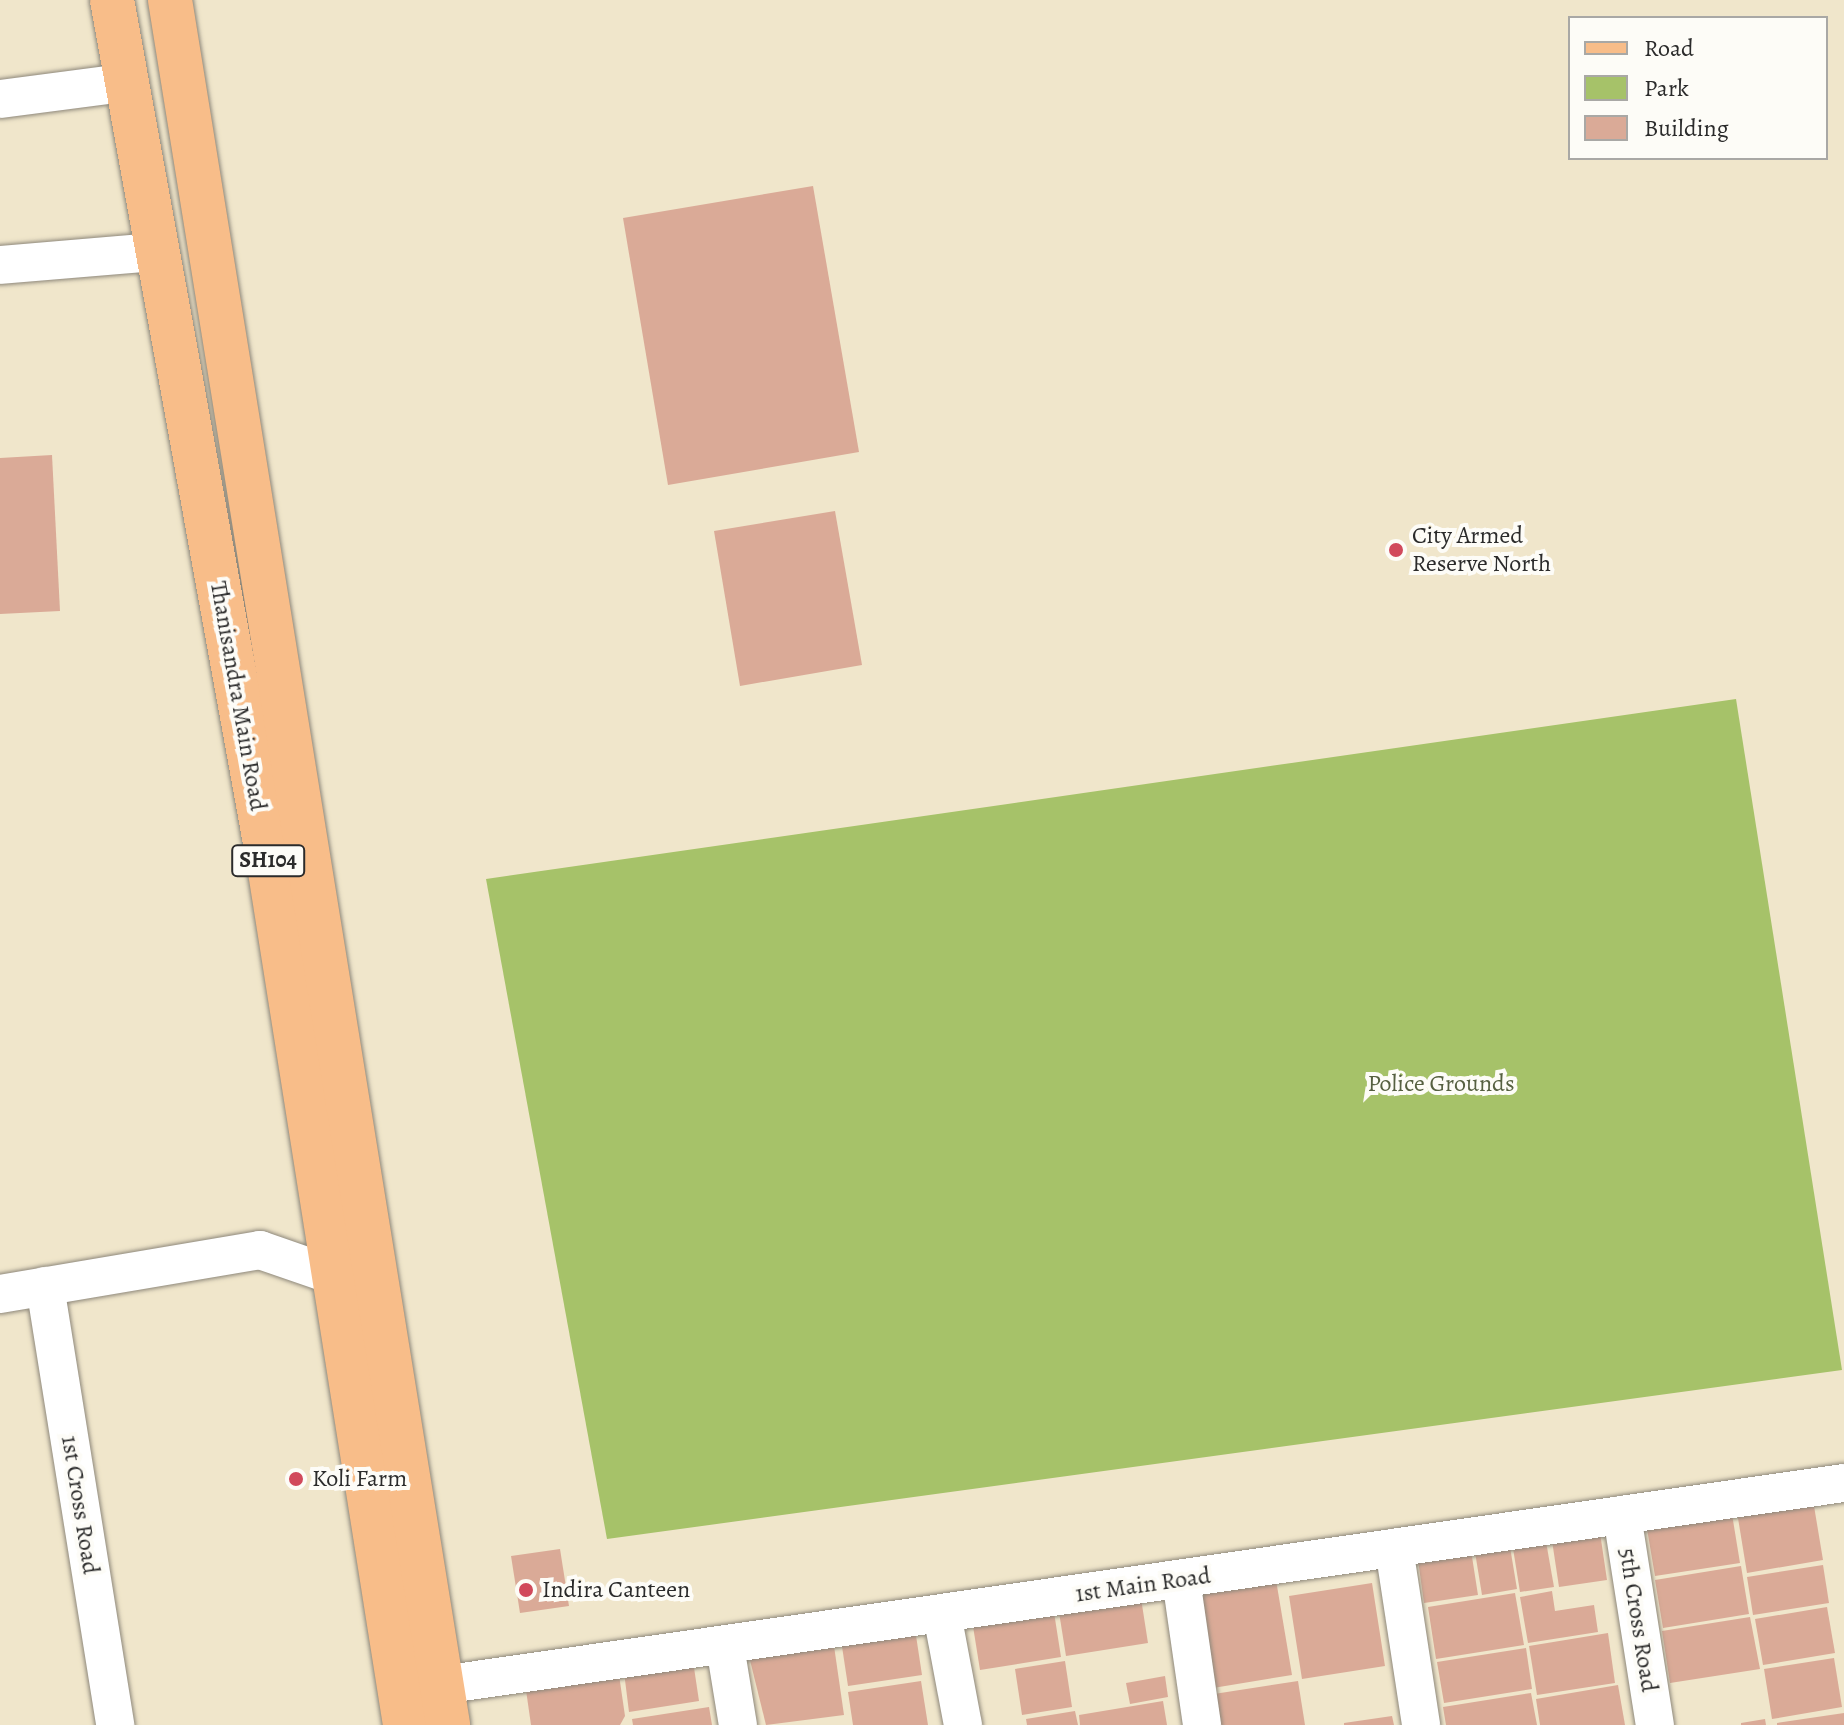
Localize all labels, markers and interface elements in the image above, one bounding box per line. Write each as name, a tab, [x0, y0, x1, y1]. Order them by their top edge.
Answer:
legend	[1568, 16, 1828, 160]
text: Road	[1644, 32, 1694, 64]
text: Park	[1644, 72, 1689, 104]
text: Building	[1644, 112, 1729, 144]
place label: City Armed Reserve North	[1412, 522, 1551, 578]
marker: City Armed Reserve North	[1387, 541, 1405, 559]
street label: Thanisandra Main Road	[204, 579, 272, 813]
road number: SH104	[230, 843, 306, 879]
park label: Police Grounds	[1367, 1070, 1515, 1098]
street label: 1st Cross Road	[55, 1434, 105, 1576]
place label: Koli Farm	[312, 1465, 407, 1493]
marker: Koli Farm	[287, 1470, 305, 1488]
street label: 5th Cross Road	[1612, 1546, 1664, 1694]
street label: 1st Main Road	[1073, 1561, 1213, 1609]
place label: Indira Canteen	[542, 1576, 690, 1604]
marker: Indira Canteen	[517, 1581, 535, 1599]

